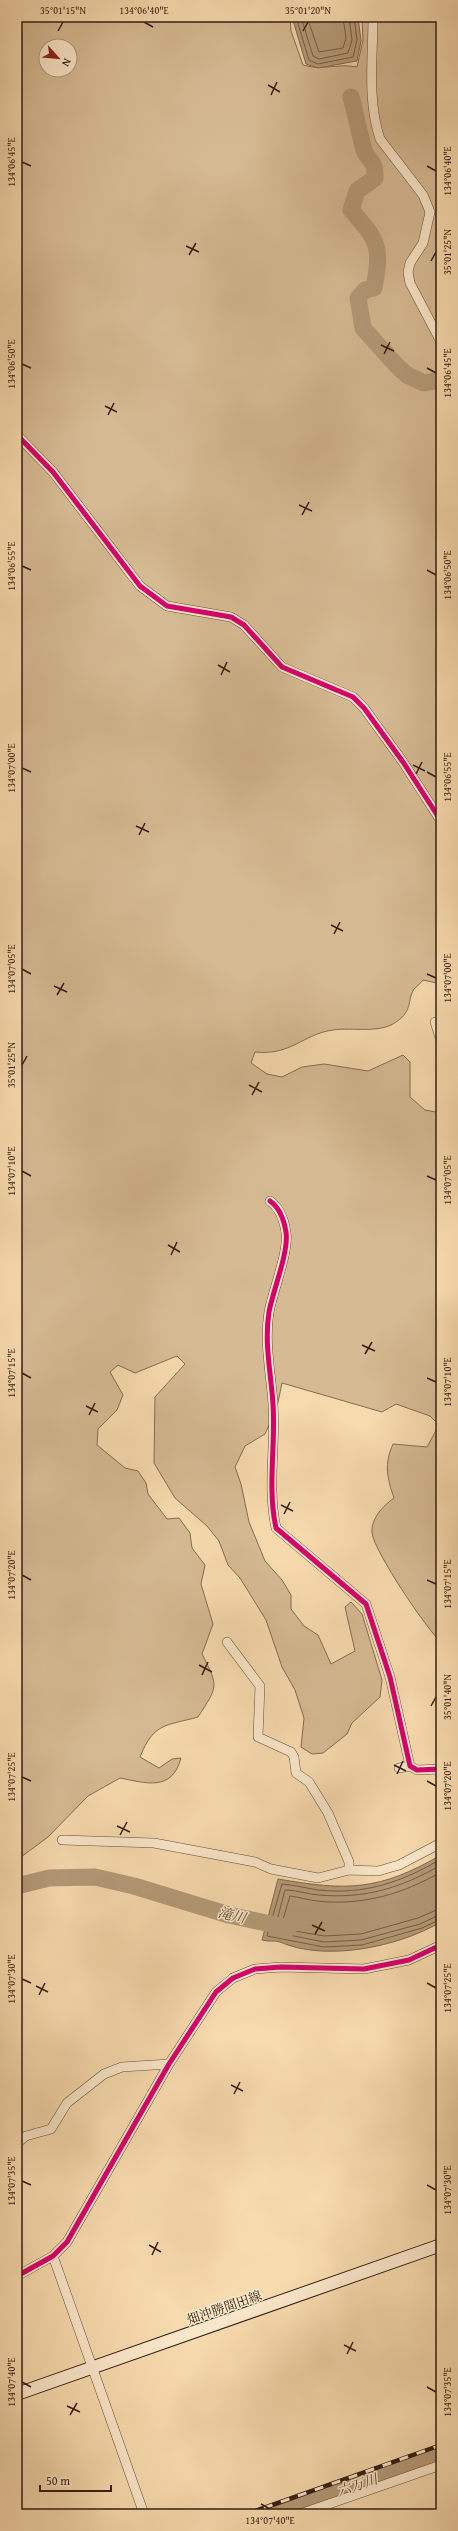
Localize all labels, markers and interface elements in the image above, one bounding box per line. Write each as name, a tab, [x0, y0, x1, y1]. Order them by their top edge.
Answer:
text: 35°01'15"N	[40, 3, 86, 18]
text: 134°06'40"E	[119, 3, 169, 18]
text: 35°01'20"N	[285, 3, 331, 18]
north arrow	[38, 38, 78, 78]
text: N	[58, 56, 76, 70]
text: 134°06'45"E	[4, 137, 19, 187]
text: 134°06'40"E	[440, 146, 455, 196]
text: 35°01'25"N	[440, 229, 455, 275]
text: 134°06'50"E	[4, 339, 19, 389]
text: 134°06'45"E	[440, 348, 455, 398]
text: 134°06'55"E	[4, 541, 19, 591]
text: 134°06'50"E	[440, 550, 455, 600]
text: 134°07'00"E	[4, 743, 19, 793]
text: 134°06'55"E	[440, 752, 455, 802]
text: 134°07'05"E	[4, 944, 19, 994]
text: 134°07'00"E	[440, 953, 455, 1003]
text: 35°01'25"N	[4, 1042, 19, 1088]
text: 134°07'10"E	[4, 1146, 19, 1196]
text: 134°07'05"E	[440, 1155, 455, 1205]
text: 134°07'15"E	[4, 1348, 19, 1398]
text: 134°07'10"E	[440, 1357, 455, 1407]
text: 134°07'20"E	[4, 1550, 19, 1600]
text: 134°07'15"E	[440, 1559, 455, 1609]
text: 35°01'40"N	[440, 1674, 455, 1720]
text: 134°07'25"E	[4, 1752, 19, 1802]
text: 134°07'20"E	[440, 1761, 455, 1811]
water label: 滝川	[216, 1902, 250, 1929]
text: 134°07'30"E	[4, 1954, 19, 2004]
text: 134°07'25"E	[440, 1963, 455, 2013]
text: 134°07'35"E	[4, 2156, 19, 2206]
text: 134°07'30"E	[440, 2165, 455, 2215]
street label: 畑沖勝間田線	[184, 2286, 264, 2329]
text: 134°07'40"E	[4, 2357, 19, 2407]
text: 134°07'35"E	[440, 2367, 455, 2417]
scale bar	[40, 2467, 111, 2493]
water label: 六万川	[334, 2468, 382, 2501]
text: 50 m	[46, 2472, 70, 2489]
text: 134°07'40"E	[245, 2513, 295, 2528]

